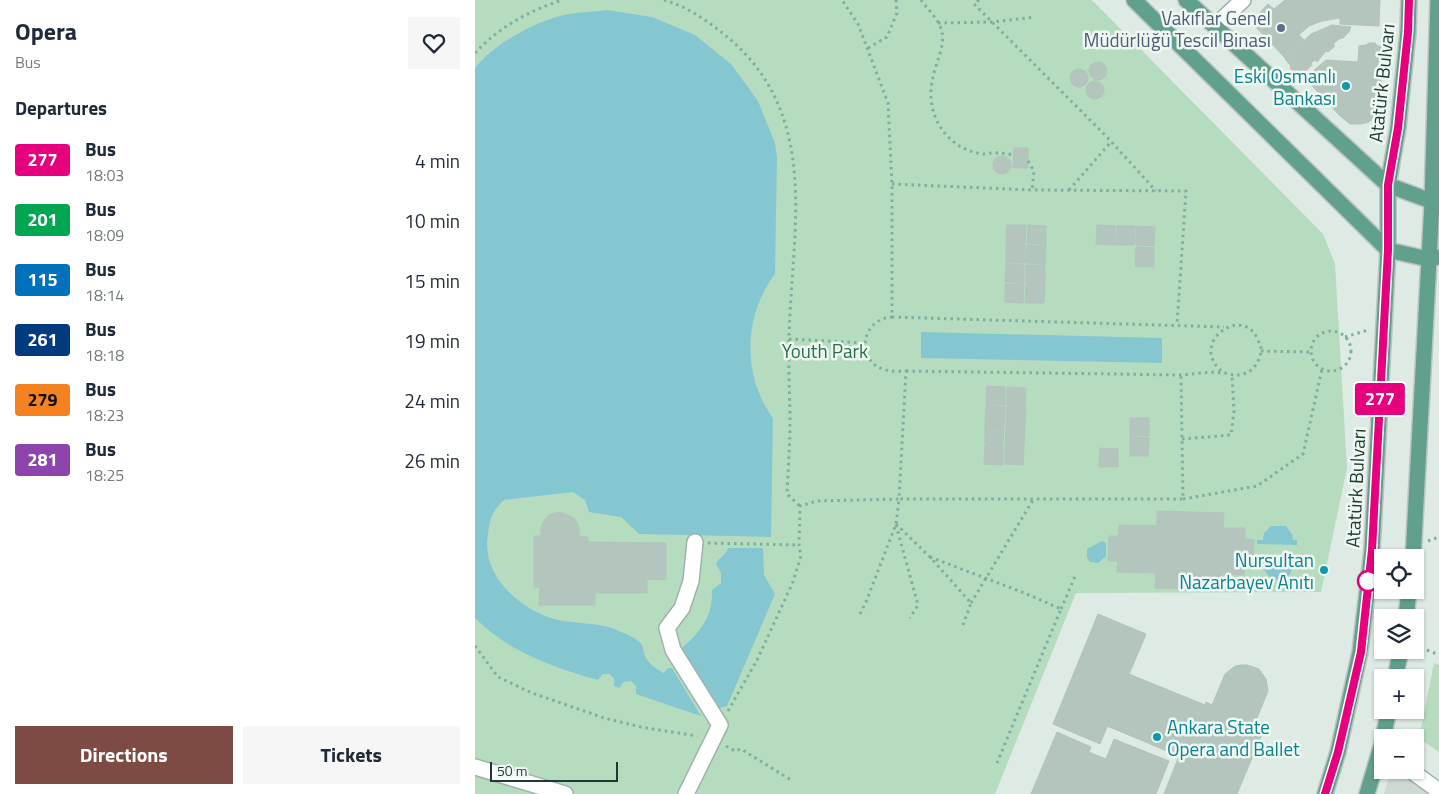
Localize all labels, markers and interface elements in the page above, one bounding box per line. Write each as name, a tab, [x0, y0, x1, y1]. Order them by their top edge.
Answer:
place label: Vakıflar Genel Müdürlüğü Tescil Binası	[1083, 3, 1271, 54]
text: Opera	[15, 13, 77, 49]
button: heart	[408, 17, 460, 69]
marker: Vakıflar Genel Müdürlüğü Tescil Binası	[1275, 22, 1287, 34]
street label: Atatürk Bulvarı	[1360, 22, 1402, 144]
text: Bus	[15, 50, 41, 74]
place label: Eski Osmanlı Bankası	[1234, 61, 1336, 112]
marker: Eski Osmanlı Bankası	[1340, 80, 1352, 92]
text: Departures	[15, 93, 107, 122]
text: Bus	[85, 134, 116, 163]
text: 277	[27, 146, 58, 173]
text: 4 min	[415, 146, 460, 175]
text: 18:03	[85, 163, 124, 187]
text: Bus	[85, 194, 116, 223]
text: 201	[27, 206, 58, 233]
text: 10 min	[404, 206, 460, 235]
text: 18:09	[85, 223, 124, 247]
text: Bus	[85, 254, 116, 283]
text: 115	[27, 266, 58, 293]
text: 15 min	[404, 266, 460, 295]
text: 18:14	[85, 283, 124, 307]
text: Bus	[85, 314, 116, 343]
text: 261	[27, 326, 58, 353]
text: 19 min	[404, 326, 460, 355]
park label: Youth Park	[782, 336, 868, 365]
text: 18:18	[85, 343, 124, 367]
text: Bus	[85, 374, 116, 403]
line badge: 277	[1351, 383, 1409, 415]
text: 277	[1365, 385, 1395, 412]
text: 279	[27, 386, 58, 413]
text: 24 min	[404, 386, 460, 415]
text: 18:23	[85, 403, 124, 427]
street label: Atatürk Bulvarı	[1337, 428, 1373, 548]
text: Bus	[85, 434, 116, 463]
text: 281	[27, 446, 58, 473]
text: 26 min	[404, 446, 460, 475]
text: 18:25	[85, 463, 124, 487]
place label: Nursultan Nazarbayev Anıtı	[1179, 545, 1314, 596]
map controls	[1374, 549, 1424, 779]
button: locate	[1374, 549, 1424, 599]
marker: Nursultan Nazarbayev Anıtı	[1318, 564, 1330, 576]
unlabelled marker	[1357, 570, 1379, 592]
button: layers	[1374, 609, 1424, 659]
button: +	[1374, 669, 1424, 719]
place label: Ankara State Opera and Ballet	[1167, 712, 1300, 763]
button: Directions	[15, 726, 233, 784]
button: Tickets	[243, 726, 460, 784]
button: −	[1374, 729, 1424, 779]
marker: Ankara State Opera and Ballet	[1151, 731, 1163, 743]
scale bar	[490, 759, 617, 782]
text: 50 m	[497, 760, 527, 781]

